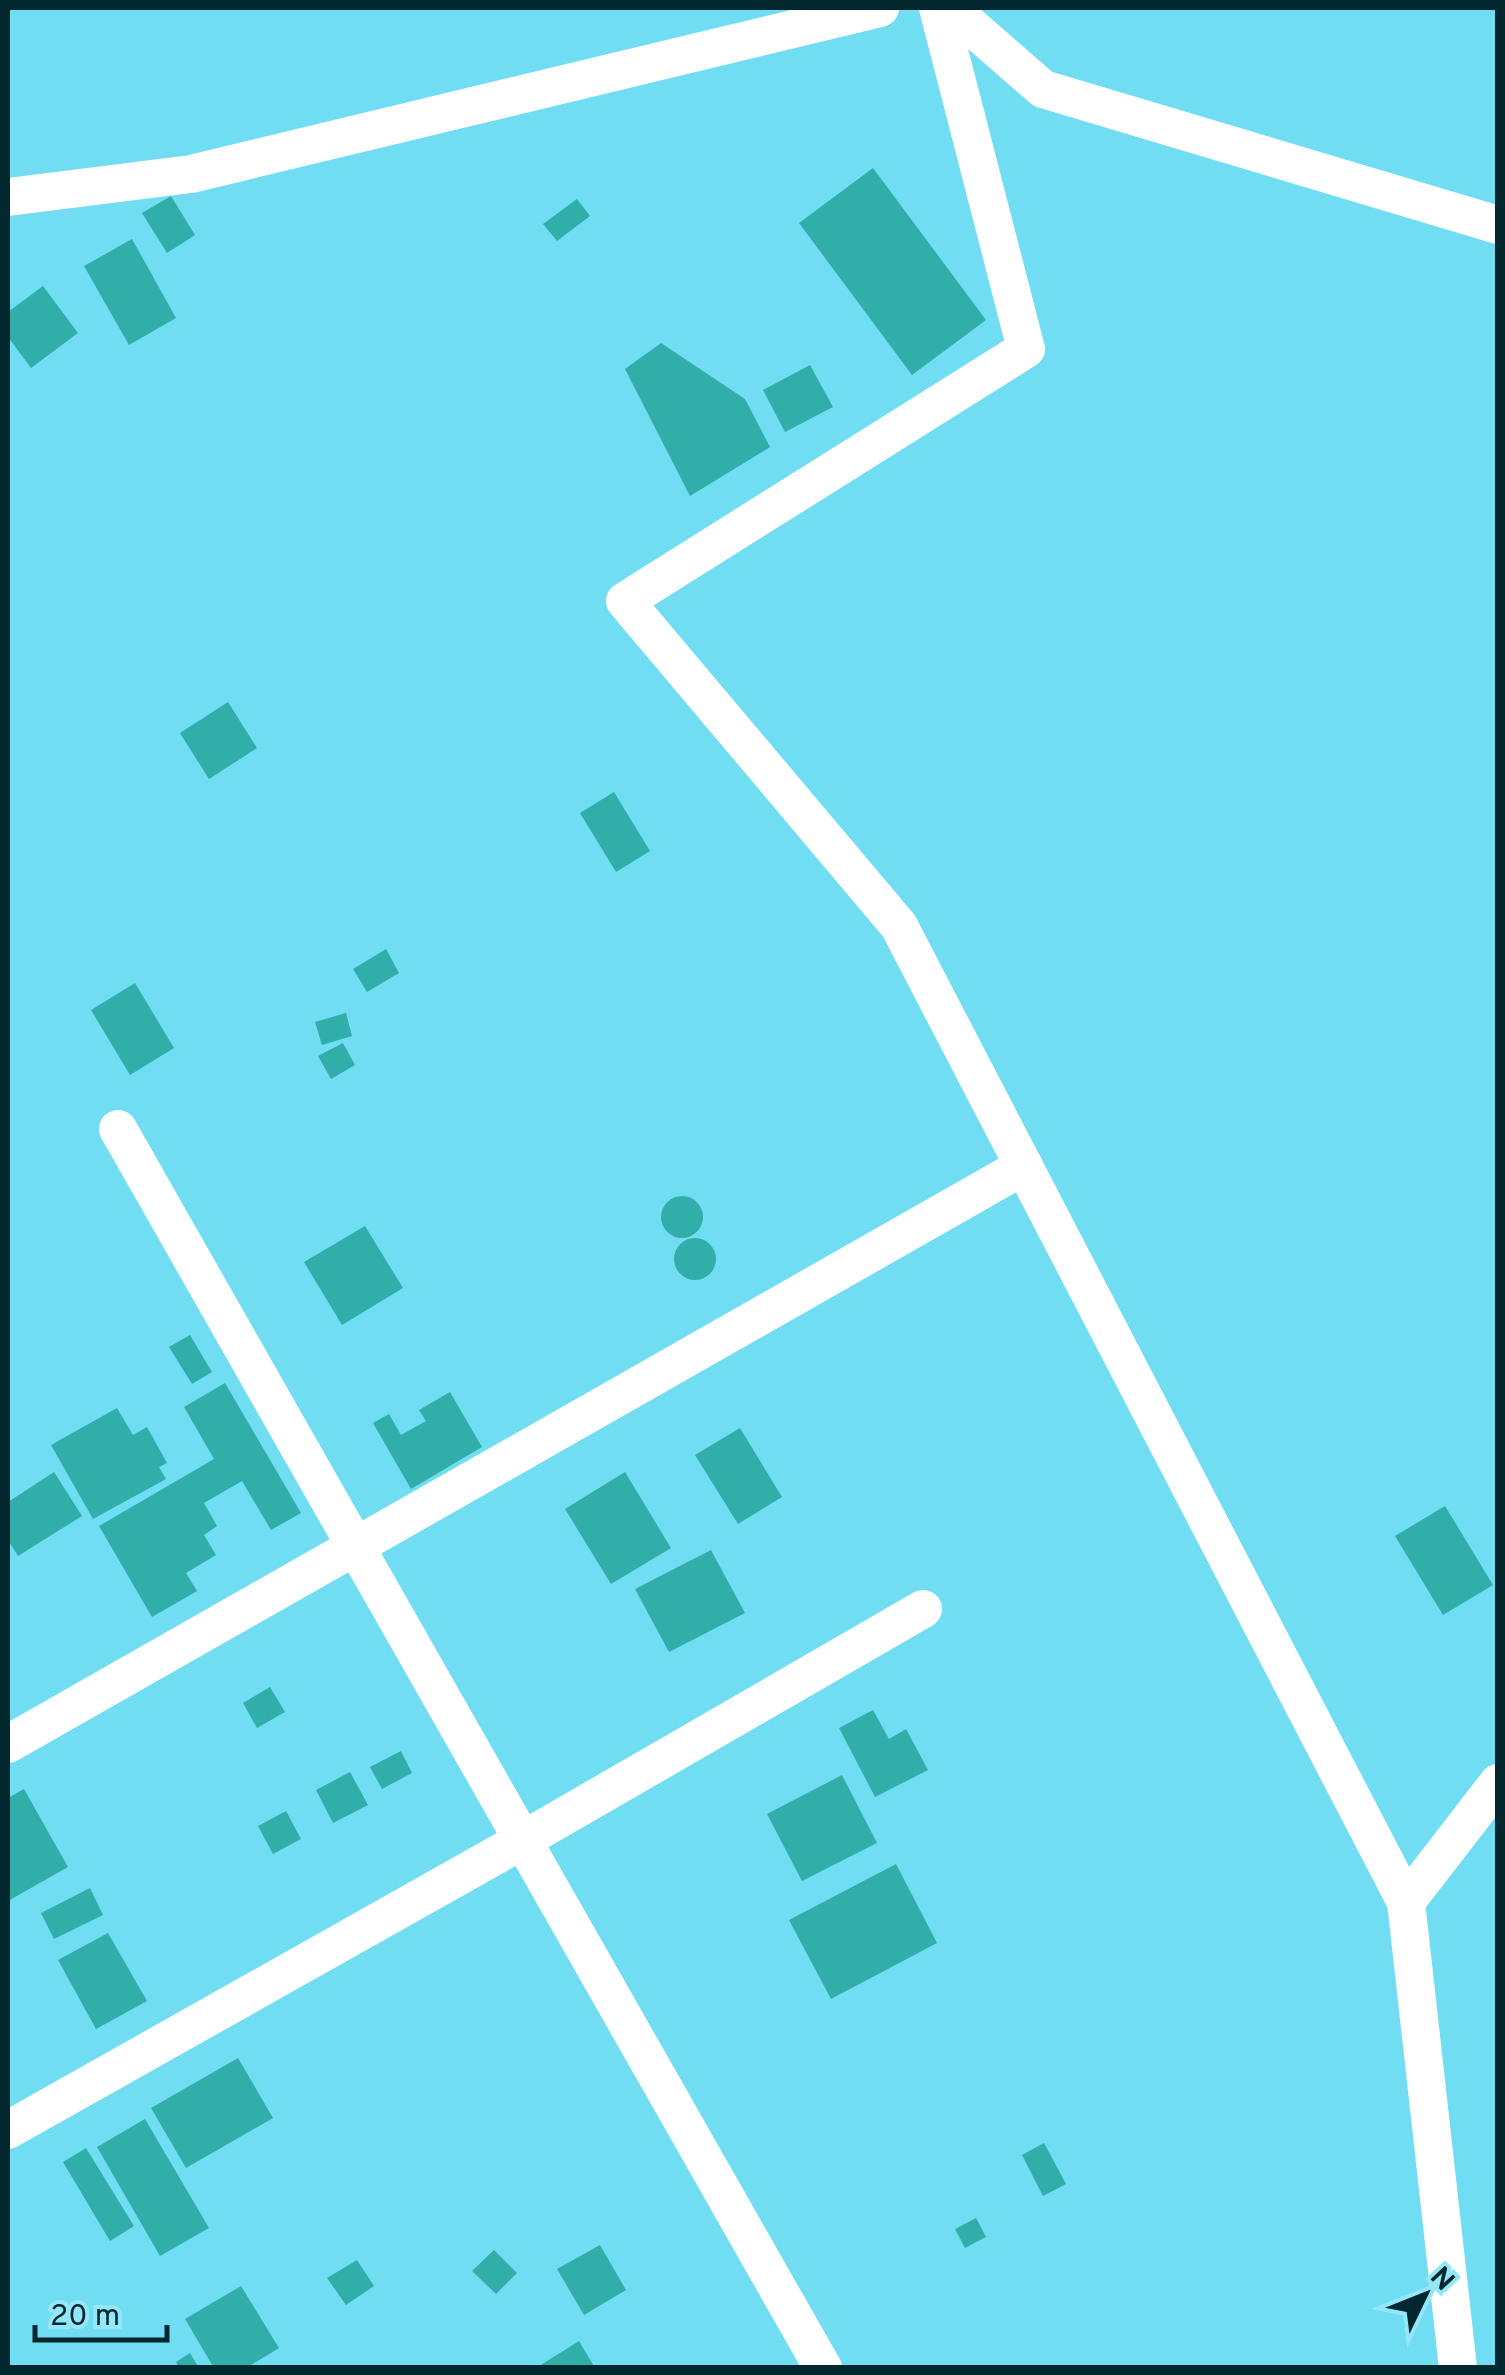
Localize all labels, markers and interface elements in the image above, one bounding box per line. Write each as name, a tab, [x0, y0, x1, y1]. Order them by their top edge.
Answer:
north arrow	[1375, 2245, 1475, 2345]
text: N	[1421, 2260, 1461, 2300]
scale bar	[35, 2280, 168, 2342]
text: 20 m	[50, 2299, 120, 2336]

